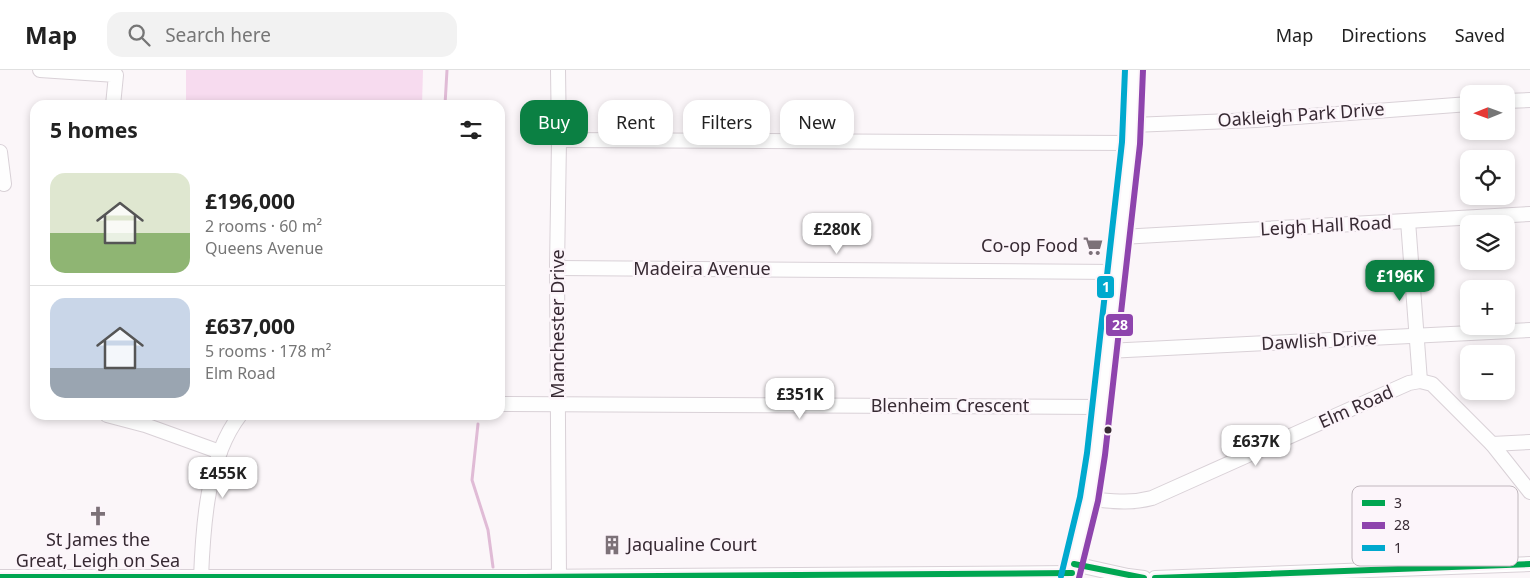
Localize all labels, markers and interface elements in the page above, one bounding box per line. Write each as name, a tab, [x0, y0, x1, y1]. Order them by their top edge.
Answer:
search box	[107, 12, 457, 57]
text: Map	[25, 18, 77, 51]
icon: search	[125, 21, 153, 49]
text: Search here	[165, 22, 271, 48]
text: Map	[1276, 23, 1313, 47]
text: Directions	[1341, 23, 1427, 47]
text: Saved	[1455, 23, 1505, 47]
north arrow	[1460, 85, 1515, 140]
map controls	[1460, 85, 1515, 400]
street label: Oakleigh Park Drive	[1217, 96, 1385, 132]
chip: Buy	[520, 100, 588, 145]
chip: Rent	[598, 100, 673, 145]
chip: Filters	[683, 100, 770, 145]
chip: New	[780, 100, 854, 145]
text: 5 homes	[50, 116, 138, 144]
icon: filters	[457, 116, 485, 144]
button: locate	[1460, 150, 1515, 205]
text: £196,000	[205, 187, 295, 215]
icon: home	[90, 193, 150, 253]
street label: Leigh Hall Road	[1260, 210, 1392, 240]
pin: £280K	[802, 212, 872, 255]
text: 2 rooms · 60 m²	[205, 215, 322, 237]
button: layers	[1460, 215, 1515, 270]
text: £280K	[813, 218, 861, 240]
place label: Co-op Food	[981, 233, 1078, 257]
supermarket icon: Co-op Food	[1082, 235, 1104, 257]
text: Queens Avenue	[205, 237, 323, 259]
street label: Manchester Drive	[545, 249, 569, 399]
street label: Madeira Avenue	[633, 256, 771, 280]
pin: £196K	[1365, 260, 1435, 302]
text: £196K	[1376, 265, 1424, 287]
line badge: 1	[1096, 275, 1115, 299]
text: 1	[1102, 277, 1110, 296]
button: +	[1460, 280, 1515, 335]
text: £637,000	[205, 312, 295, 340]
line badge: 28	[1105, 313, 1134, 337]
text: 28	[1112, 315, 1128, 334]
icon: home	[90, 318, 150, 378]
street label: Dawlish Drive	[1261, 325, 1377, 355]
text: 5 rooms · 178 m²	[205, 340, 331, 362]
button: −	[1460, 345, 1515, 400]
text: Elm Road	[205, 362, 276, 384]
pin: £351K	[765, 378, 835, 420]
street label: Elm Road	[1314, 379, 1397, 433]
text: £351K	[776, 383, 824, 405]
street label: Blenheim Crescent	[871, 393, 1030, 417]
pin: £637K	[1221, 424, 1291, 467]
unlabelled marker	[1103, 425, 1113, 435]
text: £637K	[1232, 430, 1280, 452]
pin: £455K	[188, 456, 258, 499]
text: £455K	[199, 462, 247, 484]
legend	[1352, 486, 1518, 566]
text: 3	[1394, 493, 1402, 512]
church icon: St James the Great, Leigh on Sea	[87, 505, 109, 527]
text: 28	[1394, 515, 1410, 534]
place label: St James the Great, Leigh on Sea	[16, 527, 180, 572]
place label: Jaqualine Court	[625, 532, 757, 556]
building icon: Jaqualine Court	[601, 534, 623, 556]
text: 1	[1394, 538, 1402, 557]

